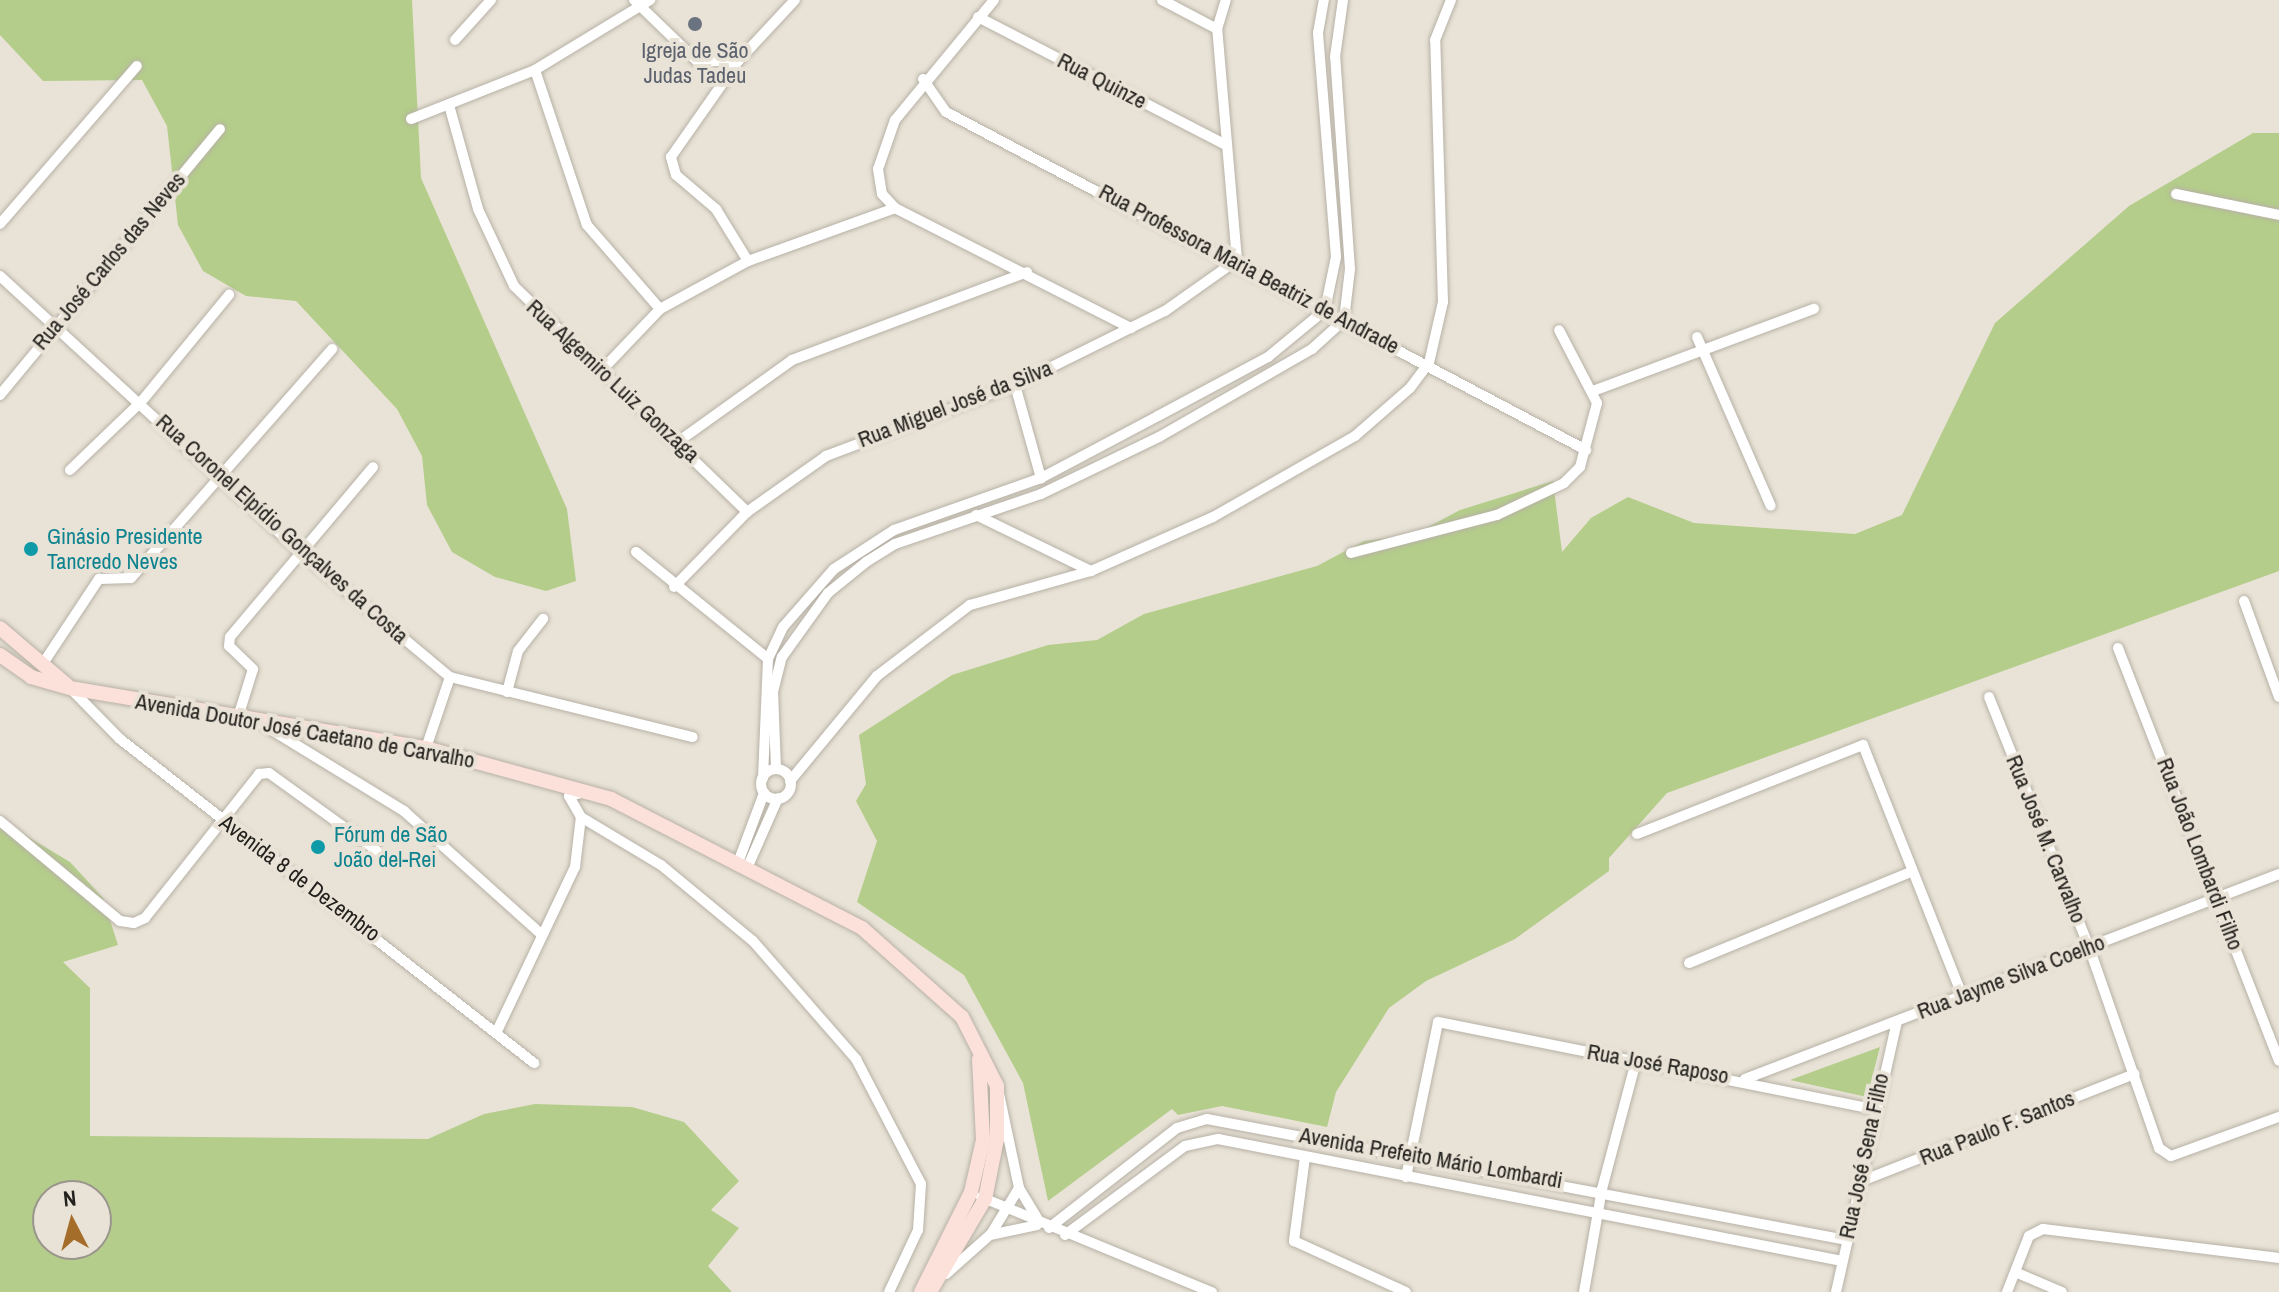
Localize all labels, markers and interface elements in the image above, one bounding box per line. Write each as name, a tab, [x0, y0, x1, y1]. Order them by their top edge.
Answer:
marker: Igreja de São Judas Tadeu	[686, 15, 704, 33]
place label: Igreja de São Judas Tadeu	[641, 37, 749, 88]
street label: Rua Quinze	[1053, 47, 1151, 115]
street label: Rua José Carlos das Neves	[27, 167, 191, 355]
street label: Rua Professora Maria Beatriz de Andrade	[1094, 178, 1404, 360]
street label: Rua Algemiro Luiz Gonzaga	[521, 294, 705, 468]
street label: Rua Miguel José da Silva	[854, 355, 1056, 453]
street label: Rua Coronel Elpídio Gonçalves da Costa	[151, 409, 413, 649]
place label: Ginásio Presidente Tancredo Neves	[47, 523, 202, 574]
marker: Ginásio Presidente Tancredo Neves	[22, 540, 40, 558]
street label: Avenida Doutor José Caetano de Carvalho	[133, 688, 477, 774]
street label: Rua José M. Carvalho	[2000, 751, 2092, 927]
street label: Rua João Lombardi Filho	[2151, 754, 2249, 954]
street label: Avenida 8 de Dezembro	[214, 809, 386, 947]
place label: Fórum de São João del-Rei	[334, 821, 447, 872]
marker: Fórum de São João del-Rei	[309, 838, 327, 856]
street label: Rua Jayme Silva Coelho	[1914, 929, 2108, 1025]
street label: Rua José Raposo	[1585, 1039, 1731, 1089]
street label: Rua José Sena Filho	[1834, 1071, 1894, 1241]
street label: Rua Paulo F. Santos	[1916, 1085, 2078, 1171]
street label: Avenida Prefeito Mário Lombardi	[1298, 1122, 1564, 1194]
north arrow	[32, 1180, 112, 1260]
text: N	[62, 1183, 78, 1214]

